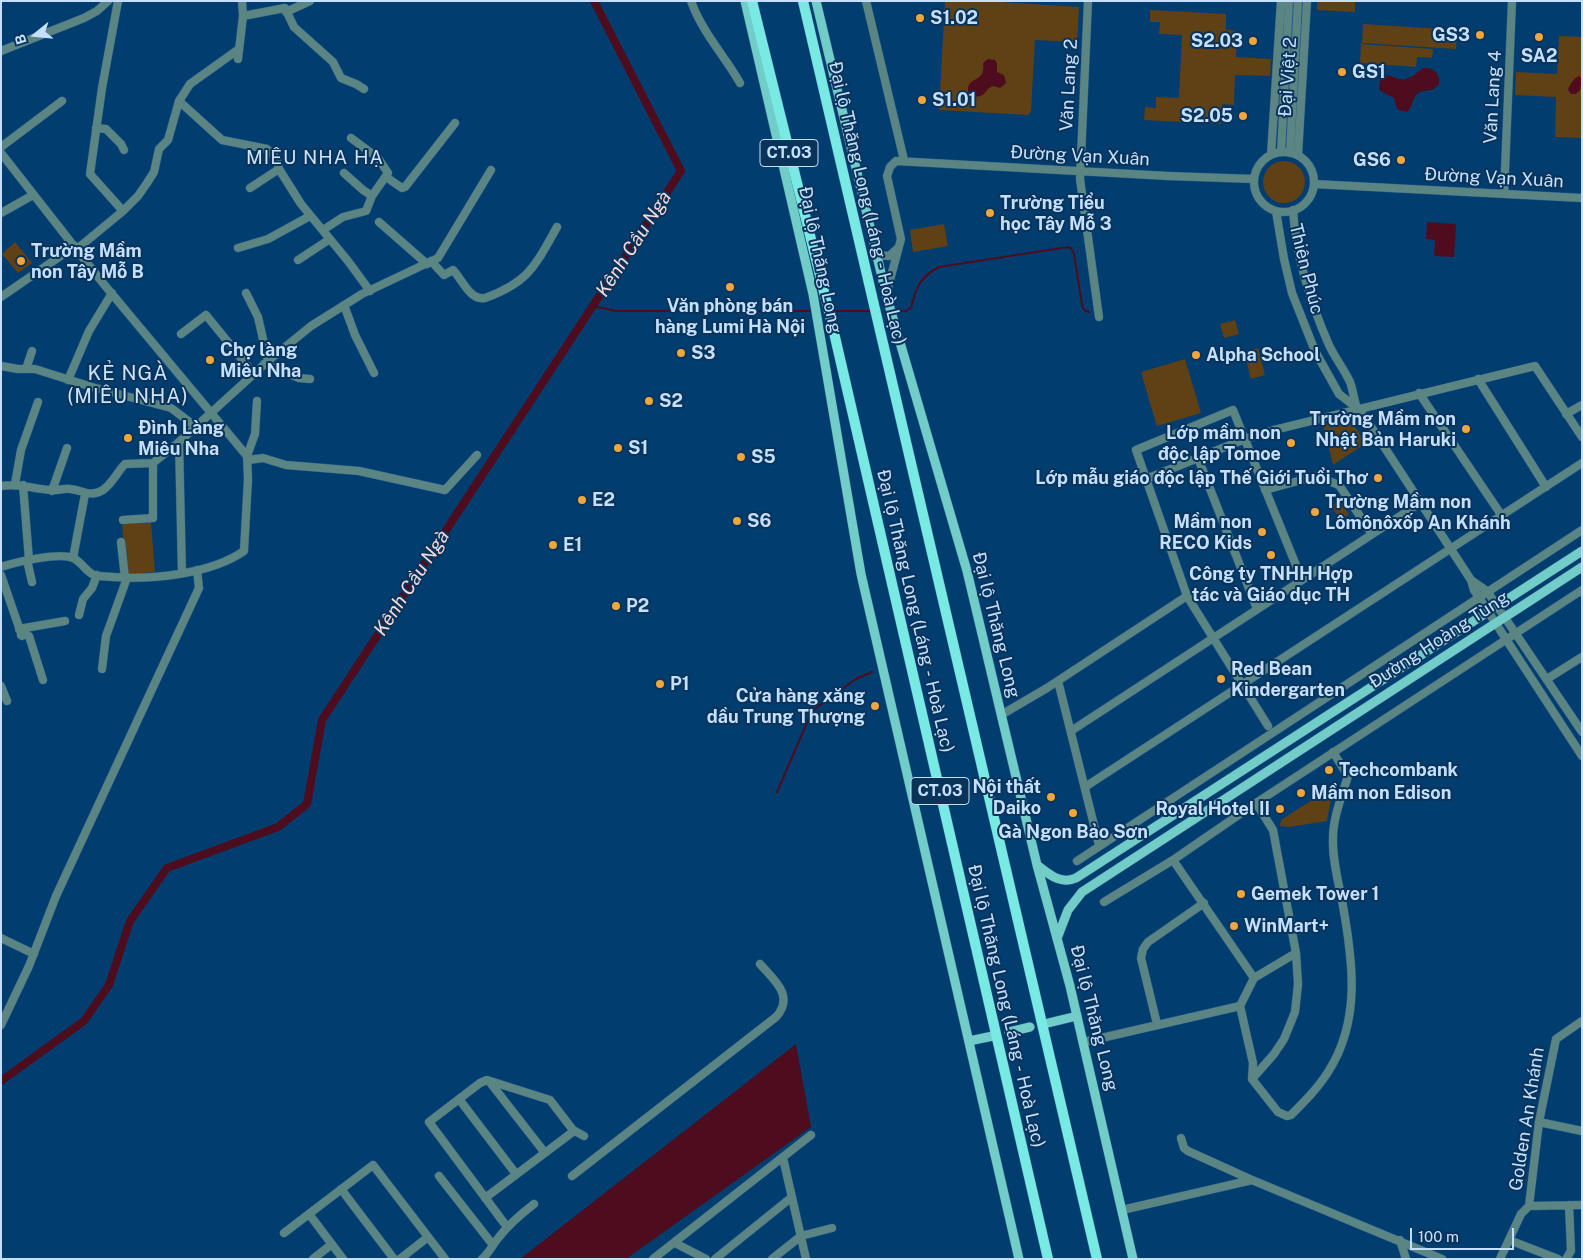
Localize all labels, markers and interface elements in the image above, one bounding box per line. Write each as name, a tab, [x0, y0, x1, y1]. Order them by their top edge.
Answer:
place label: S1.02	[930, 7, 978, 29]
north arrow	[10, 10, 60, 60]
marker: S1.02	[914, 12, 926, 24]
place label: GS3	[1432, 24, 1470, 46]
marker: GS3	[1474, 29, 1486, 41]
place label: S2.03	[1191, 30, 1243, 52]
marker: SA2	[1533, 31, 1545, 43]
text: B	[12, 32, 30, 46]
marker: S2.03	[1247, 35, 1259, 47]
street label: Đại Việt 2	[1274, 36, 1302, 118]
street label: Văn Lang 2	[1056, 38, 1082, 132]
place label: SA2	[1521, 45, 1557, 67]
street label: Văn Lang 4	[1480, 50, 1506, 144]
street label: Đại lộ Thăng Long (Láng - Hoà Lạc)	[824, 59, 910, 347]
place label: GS1	[1352, 61, 1386, 83]
marker: GS1	[1336, 66, 1348, 78]
place label: S1.01	[932, 89, 976, 111]
marker: S1.01	[916, 94, 928, 106]
place label: S2.05	[1181, 105, 1233, 127]
marker: S2.05	[1237, 110, 1249, 122]
road number: CT.03	[760, 140, 818, 167]
street label: Đường Vạn Xuân	[1010, 142, 1150, 170]
district label: MIÊU NHA HẠ	[245, 147, 385, 169]
place label: GS6	[1353, 149, 1391, 171]
marker: GS6	[1395, 154, 1407, 166]
street label: Đường Vạn Xuân	[1424, 164, 1564, 192]
street label: Đại lộ Thăng Long	[794, 184, 846, 336]
water label: Kênh Cầu Ngà	[591, 187, 677, 301]
place label: Trường Tiểu học Tây Mỗ 3	[1000, 192, 1112, 234]
marker: Trường Tiểu học Tây Mỗ 3	[984, 207, 996, 219]
street label: Thiên Phúc	[1284, 221, 1328, 317]
place label: Trường Mầm non Tây Mỗ B	[31, 240, 144, 282]
marker: Trường Mầm non Tây Mỗ B	[15, 255, 27, 267]
marker: Văn phòng bán hàng Lumi Hà Nội	[724, 281, 736, 293]
place label: Văn phòng bán hàng Lumi Hà Nội	[655, 295, 805, 338]
place label: Chợ làng Miêu Nha	[220, 339, 301, 382]
place label: S3	[691, 342, 715, 364]
place label: Alpha School	[1206, 344, 1320, 366]
marker: S3	[675, 347, 687, 359]
marker: Alpha School	[1190, 349, 1202, 361]
marker: Chợ làng Miêu Nha	[204, 354, 216, 366]
district label: KẺ NGÀ (MIÊU NHA)	[66, 362, 190, 409]
place label: S2	[659, 390, 683, 412]
marker: S2	[643, 395, 655, 407]
place label: Trường Mầm non Nhật Bản Haruki	[1310, 408, 1456, 450]
place label: Đình Làng Miêu Nha	[138, 417, 224, 459]
place label: Lớp mầm non độc lập Tomoe	[1158, 422, 1281, 464]
marker: Trường Mầm non Nhật Bản Haruki	[1460, 423, 1472, 435]
marker: Đình Làng Miêu Nha	[122, 432, 134, 444]
place label: S1	[628, 437, 648, 459]
marker: Lớp mầm non độc lập Tomoe	[1285, 437, 1297, 449]
marker: S1	[612, 442, 624, 454]
place label: S5	[751, 446, 776, 468]
marker: S5	[735, 451, 747, 463]
street label: Đại lộ Thăng Long (Láng - Hoà Lạc)	[872, 467, 958, 755]
place label: Lớp mẫu giáo độc lập Thế Giới Tuổi Thơ	[1035, 467, 1368, 489]
marker: Lớp mẫu giáo độc lập Thế Giới Tuổi Thơ	[1372, 472, 1384, 484]
place label: E2	[592, 489, 615, 511]
place label: Trường Mầm non Lômônôxốp An Khánh	[1325, 491, 1511, 534]
marker: E2	[576, 494, 588, 506]
marker: Trường Mầm non Lômônôxốp An Khánh	[1309, 506, 1321, 518]
place label: S6	[747, 510, 771, 532]
place label: Mầm non RECO Kids	[1159, 511, 1252, 554]
marker: S6	[731, 515, 743, 527]
water label: Kênh Cầu Ngà	[369, 526, 455, 640]
marker: Mầm non RECO Kids	[1256, 526, 1268, 538]
place label: E1	[563, 534, 582, 556]
marker: E1	[547, 539, 559, 551]
marker: Công ty TNHH Hợp tác và Giáo dục TH	[1265, 549, 1277, 561]
street label: Đại lộ Thăng Long	[967, 550, 1025, 700]
place label: Công ty TNHH Hợp tác và Giáo dục TH	[1189, 563, 1353, 606]
street label: Đường Hoàng Tùng	[1365, 587, 1513, 693]
place label: P2	[626, 595, 649, 617]
marker: P2	[610, 600, 622, 612]
place label: Red Bean Kindergarten	[1231, 658, 1345, 701]
place label: P1	[670, 673, 689, 695]
marker: Red Bean Kindergarten	[1215, 673, 1227, 685]
marker: P1	[654, 678, 666, 690]
place label: Cửa hàng xăng dầu Trung Thượng	[707, 685, 865, 728]
marker: Cửa hàng xăng dầu Trung Thượng	[869, 700, 881, 712]
place label: Techcombank	[1339, 759, 1458, 781]
marker: Techcombank	[1323, 764, 1335, 776]
place label: Nội thất Daiko	[972, 776, 1041, 819]
road number: CT.03	[911, 778, 969, 804]
place label: Mầm non Edison	[1311, 782, 1451, 804]
marker: Mầm non Edison	[1295, 787, 1307, 799]
marker: Nội thất Daiko	[1045, 791, 1057, 803]
place label: Royal Hotel II	[1155, 798, 1270, 820]
marker: Royal Hotel II	[1274, 803, 1286, 815]
marker: Gà Ngon Bảo Sơn	[1067, 807, 1079, 819]
place label: Gà Ngon Bảo Sơn	[998, 821, 1148, 843]
street label: Đại lộ Thăng Long (Láng - Hoà Lạc)	[963, 862, 1049, 1150]
place label: Gemek Tower 1	[1251, 883, 1379, 905]
marker: Gemek Tower 1	[1235, 888, 1247, 900]
place label: WinMart+	[1244, 915, 1329, 937]
marker: WinMart+	[1228, 920, 1240, 932]
street label: Đại lộ Thăng Long	[1065, 943, 1123, 1093]
street label: Golden An Khánh	[1505, 1046, 1549, 1192]
scale bar	[1413, 1218, 1517, 1250]
text: 100 m	[1418, 1228, 1459, 1245]

